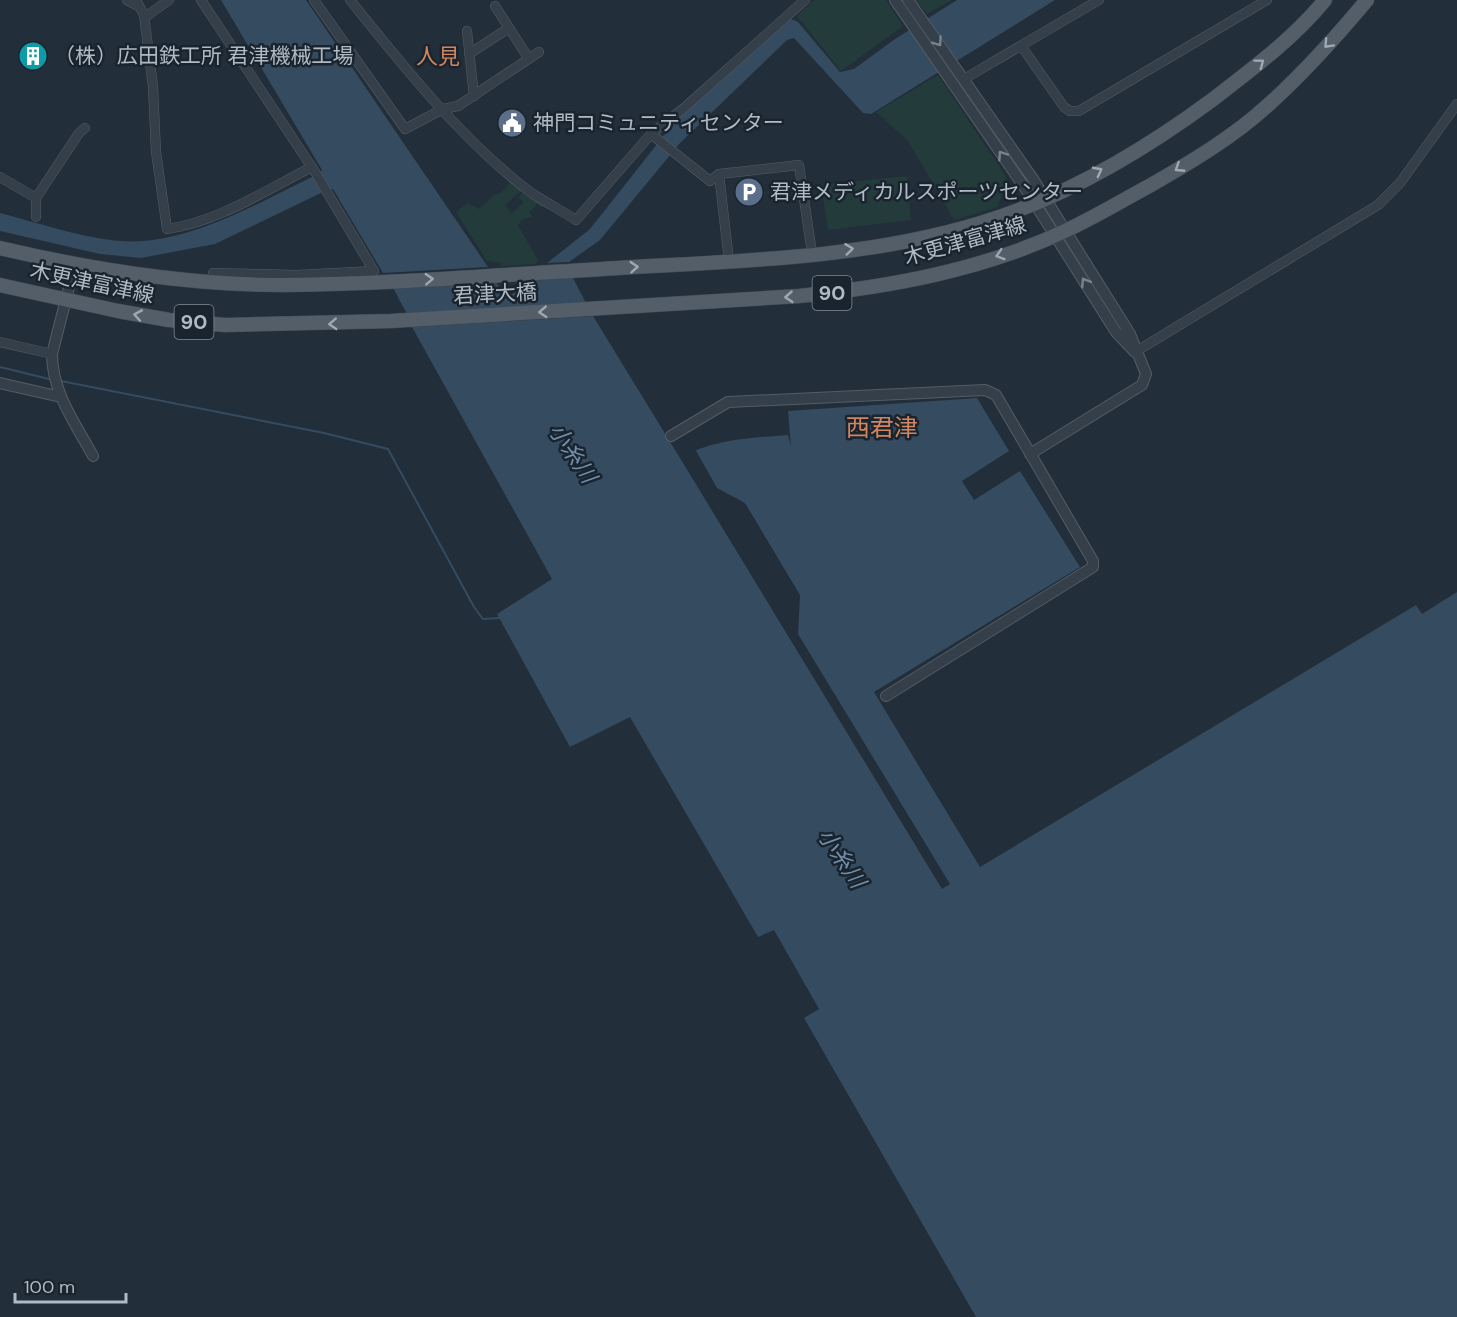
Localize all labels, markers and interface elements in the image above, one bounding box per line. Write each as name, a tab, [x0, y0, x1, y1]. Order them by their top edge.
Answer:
one-way arrow	[931, 35, 942, 46]
one-way arrow	[1324, 37, 1335, 47]
building icon: （株）広田鉄工所 君津機械工場	[17, 40, 49, 72]
place label: （株）広田鉄工所 君津機械工場	[54, 42, 354, 70]
district label: 人見	[416, 42, 460, 71]
one-way arrow	[1253, 60, 1264, 71]
public building icon: 神門コミュニティセンター	[496, 107, 528, 139]
place label: 神門コミュニティセンター	[533, 109, 784, 137]
one-way arrow	[998, 150, 1009, 161]
one-way arrow	[1175, 161, 1186, 172]
one-way arrow	[1091, 167, 1102, 178]
parking icon: 君津メディカルスポーツセンター	[733, 176, 765, 208]
place label: 君津メディカルスポーツセンター	[770, 178, 1083, 206]
street label: 木更津富津線	[901, 210, 1029, 272]
one-way arrow	[845, 243, 854, 255]
one-way arrow	[995, 248, 1006, 260]
street label: 木更津富津線	[27, 256, 157, 310]
one-way arrow	[629, 260, 638, 273]
one-way arrow	[424, 272, 433, 285]
road number: 90	[812, 276, 852, 310]
street label: 君津大橋	[452, 278, 538, 310]
one-way arrow	[1081, 278, 1092, 289]
one-way arrow	[784, 290, 793, 303]
road number: 90	[174, 305, 214, 339]
one-way arrow	[538, 306, 547, 319]
one-way arrow	[134, 309, 143, 321]
one-way arrow	[328, 317, 337, 330]
district label: 西君津	[846, 412, 918, 443]
water label: 小糸川	[542, 418, 604, 490]
water label: 小糸川	[811, 823, 873, 895]
scale bar	[15, 1266, 126, 1304]
text: 100 m	[24, 1275, 75, 1299]

